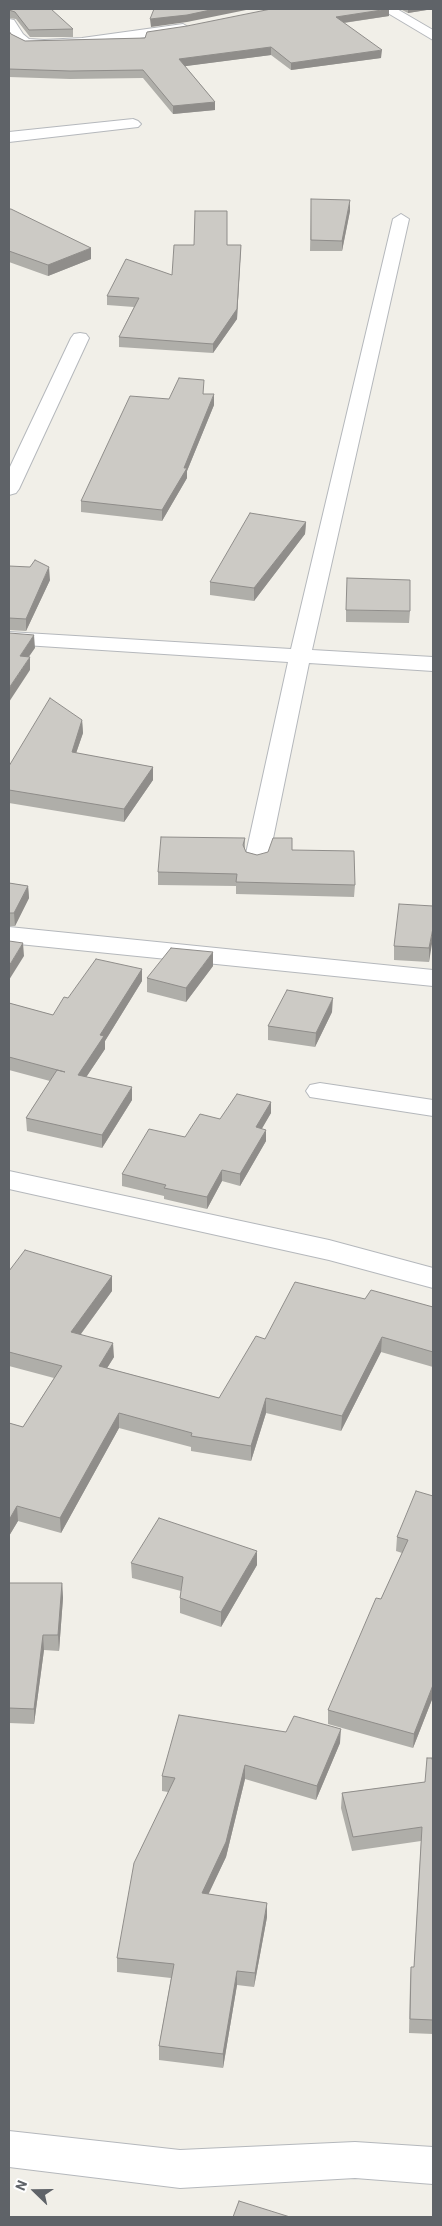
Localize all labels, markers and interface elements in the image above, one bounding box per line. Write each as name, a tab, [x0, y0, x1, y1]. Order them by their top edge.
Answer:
north arrow	[10, 2166, 60, 2216]
text: N	[11, 2178, 30, 2193]

